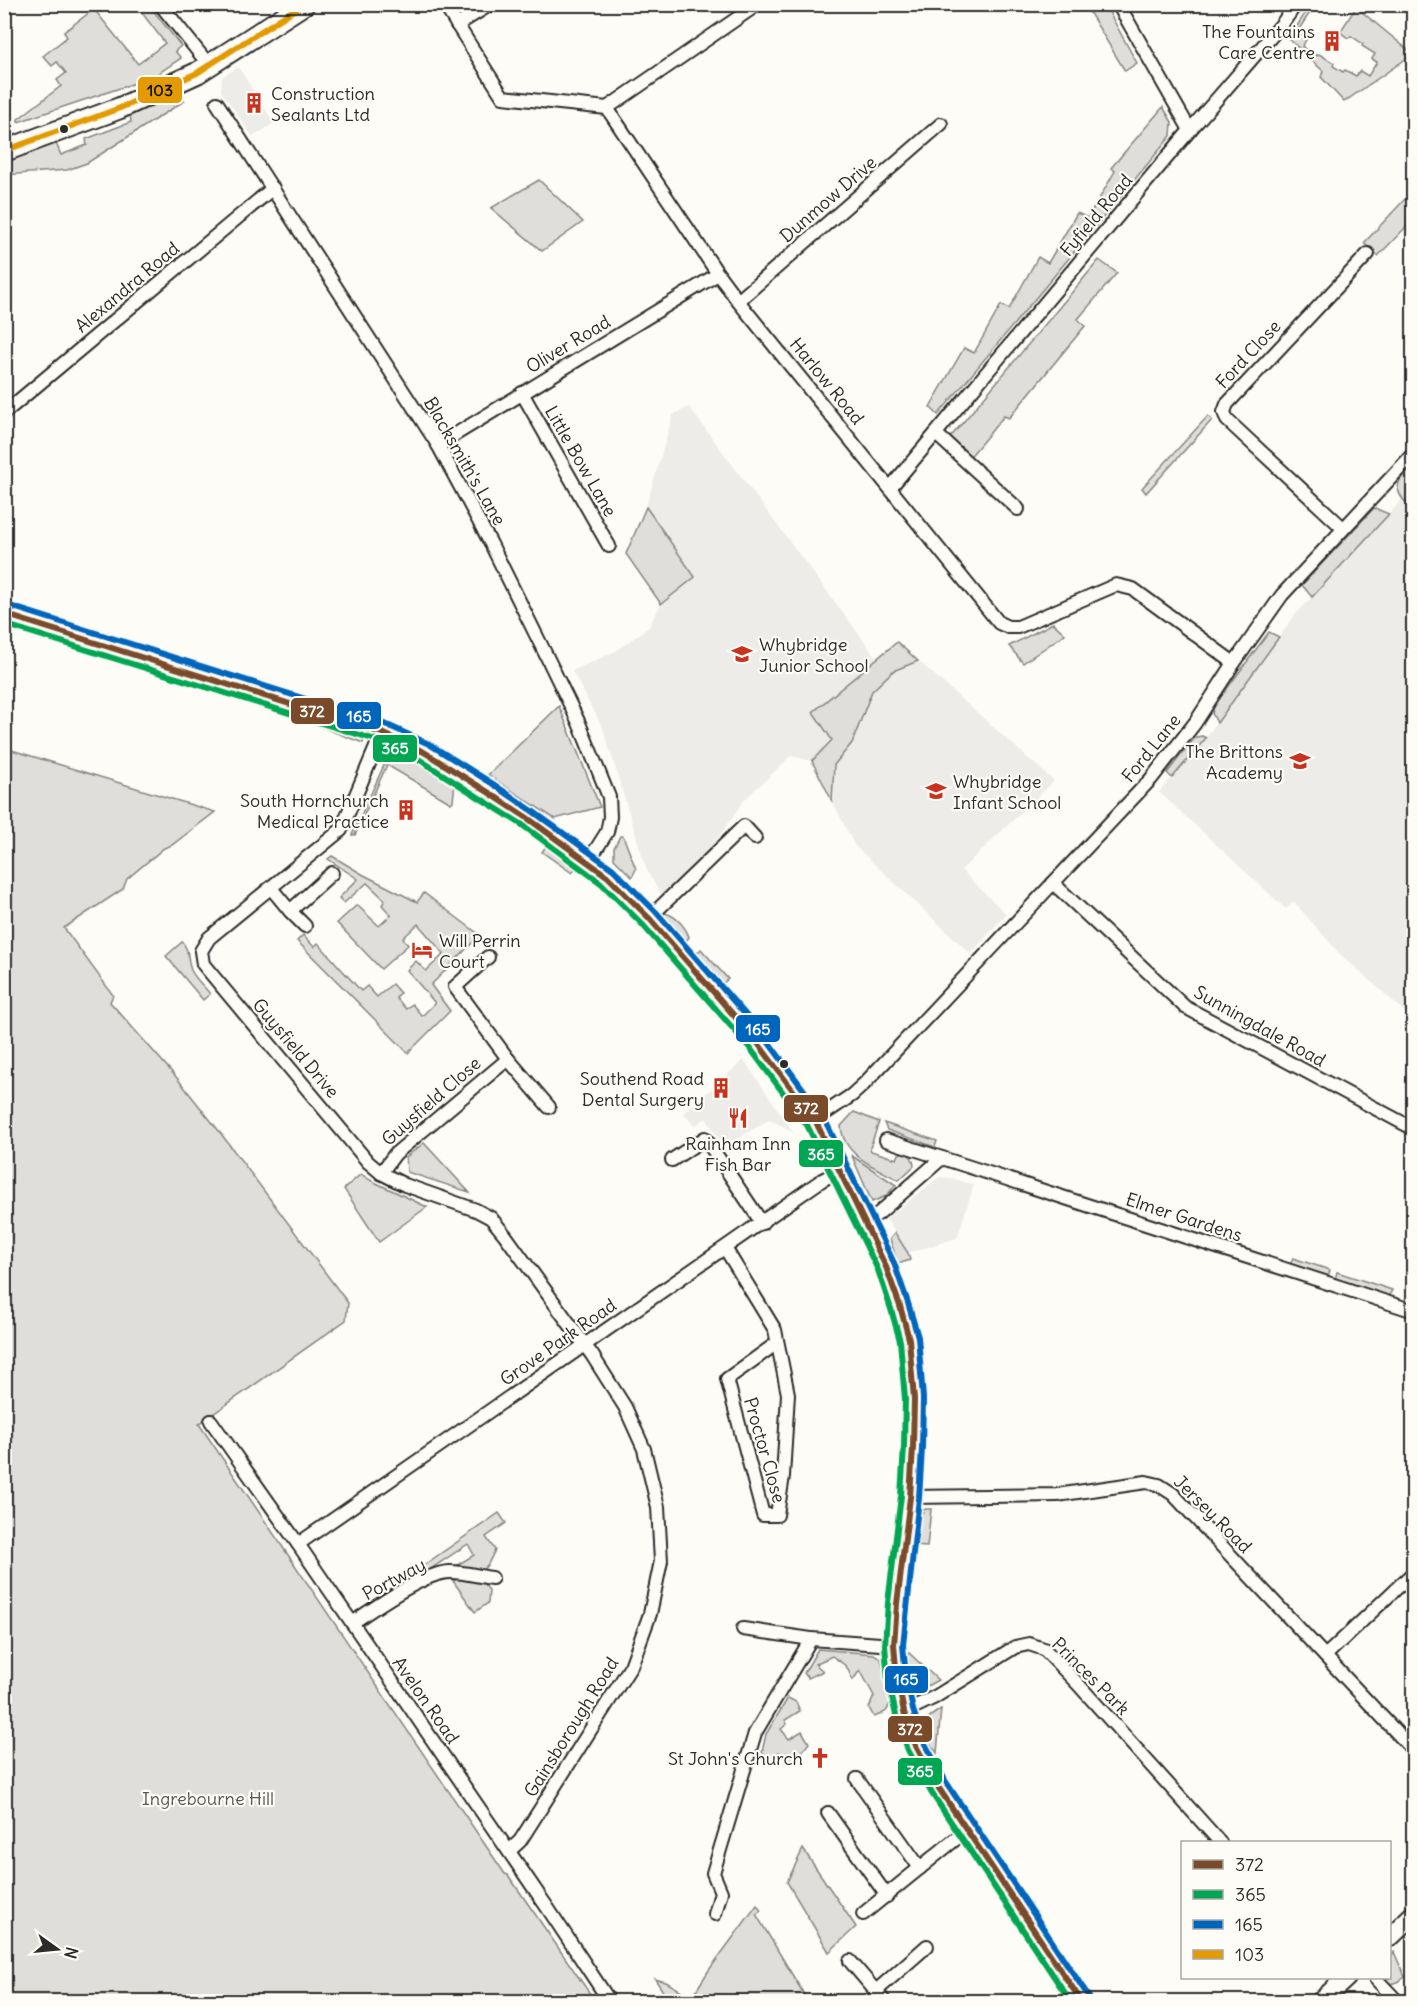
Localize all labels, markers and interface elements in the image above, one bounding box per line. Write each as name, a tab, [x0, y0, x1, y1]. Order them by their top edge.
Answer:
place label: The Fountains Care Centre	[1202, 20, 1315, 64]
building icon: The Fountains Care Centre	[1320, 29, 1344, 53]
line badge: 103	[137, 76, 183, 104]
text: 103	[147, 80, 173, 100]
place label: Construction Sealants Ltd	[271, 82, 375, 126]
building icon: Construction Sealants Ltd	[242, 91, 266, 115]
unlabelled marker	[58, 123, 70, 135]
street label: Dunmow Drive	[775, 151, 881, 247]
street label: Fyfield Road	[1055, 169, 1137, 261]
street label: Alexandra Road	[70, 236, 184, 337]
street label: Oliver Road	[522, 310, 615, 378]
street label: Ford Close	[1210, 315, 1286, 393]
street label: Harlow Road	[785, 333, 869, 429]
street label: Blacksmith's Lane	[419, 393, 511, 529]
street label: Little Bow Lane	[540, 401, 622, 521]
place label: Whybridge Junior School	[759, 633, 869, 677]
school or university icon: Whybridge Junior School	[730, 642, 754, 666]
line badge: 372	[290, 697, 335, 725]
text: 372	[299, 701, 325, 721]
line badge: 165	[336, 701, 382, 730]
text: 165	[347, 706, 371, 726]
street label: Ford Lane	[1116, 709, 1186, 787]
line badge: 365	[372, 734, 418, 763]
text: 365	[381, 738, 409, 758]
place label: The Brittons Academy	[1185, 740, 1283, 784]
school or university icon: The Brittons Academy	[1288, 749, 1312, 773]
place label: Whybridge Infant School	[953, 770, 1061, 814]
school or university icon: Whybridge Infant School	[924, 779, 948, 803]
place label: South Hornchurch Medical Practice	[240, 789, 389, 833]
building icon: South Hornchurch Medical Practice	[394, 798, 418, 822]
place label: Will Perrin Court	[439, 929, 521, 973]
hotel icon: Will Perrin Court	[410, 938, 434, 962]
street label: Sunningdale Road	[1190, 980, 1330, 1072]
street label: Guysfield Drive	[248, 994, 344, 1102]
line badge: 165	[735, 1014, 781, 1043]
text: 165	[746, 1019, 770, 1039]
street label: Guysfield Close	[377, 1052, 485, 1150]
unlabelled marker	[778, 1058, 790, 1070]
place label: Southend Road Dental Surgery	[580, 1067, 704, 1111]
building icon: Southend Road Dental Surgery	[709, 1076, 733, 1100]
line badge: 372	[783, 1094, 829, 1123]
text: 372	[793, 1098, 819, 1118]
restaurant icon: Rainham Inn Fish Bar	[726, 1106, 750, 1130]
place label: Rainham Inn Fish Bar	[685, 1132, 791, 1176]
line badge: 365	[798, 1139, 844, 1168]
text: 365	[807, 1144, 835, 1164]
street label: Elmer Gardens	[1123, 1187, 1245, 1247]
street label: Grove Park Road	[495, 1293, 621, 1391]
street label: Proctor Close	[739, 1394, 791, 1506]
street label: Jersey Road	[1169, 1470, 1257, 1558]
street label: Portway	[358, 1553, 430, 1605]
street label: Princes Park	[1047, 1632, 1135, 1720]
street label: Avelon Road	[388, 1652, 465, 1748]
street label: Gainsborough Road	[519, 1652, 624, 1801]
line badge: 165	[884, 1665, 929, 1694]
text: 165	[894, 1669, 918, 1689]
line badge: 372	[887, 1715, 933, 1743]
text: 372	[897, 1719, 923, 1739]
church icon: St John's Church	[808, 1746, 832, 1770]
place label: St John's Church	[668, 1747, 803, 1770]
line badge: 365	[897, 1757, 943, 1786]
text: 365	[906, 1761, 934, 1781]
park label: Ingrebourne Hill	[142, 1787, 274, 1810]
legend	[1181, 1841, 1391, 1979]
text: 372	[1235, 1853, 1264, 1876]
text: 365	[1235, 1883, 1266, 1906]
text: 165	[1235, 1913, 1263, 1936]
north arrow	[27, 1919, 87, 1979]
text: 103	[1235, 1943, 1264, 1966]
text: N	[60, 1945, 83, 1961]

